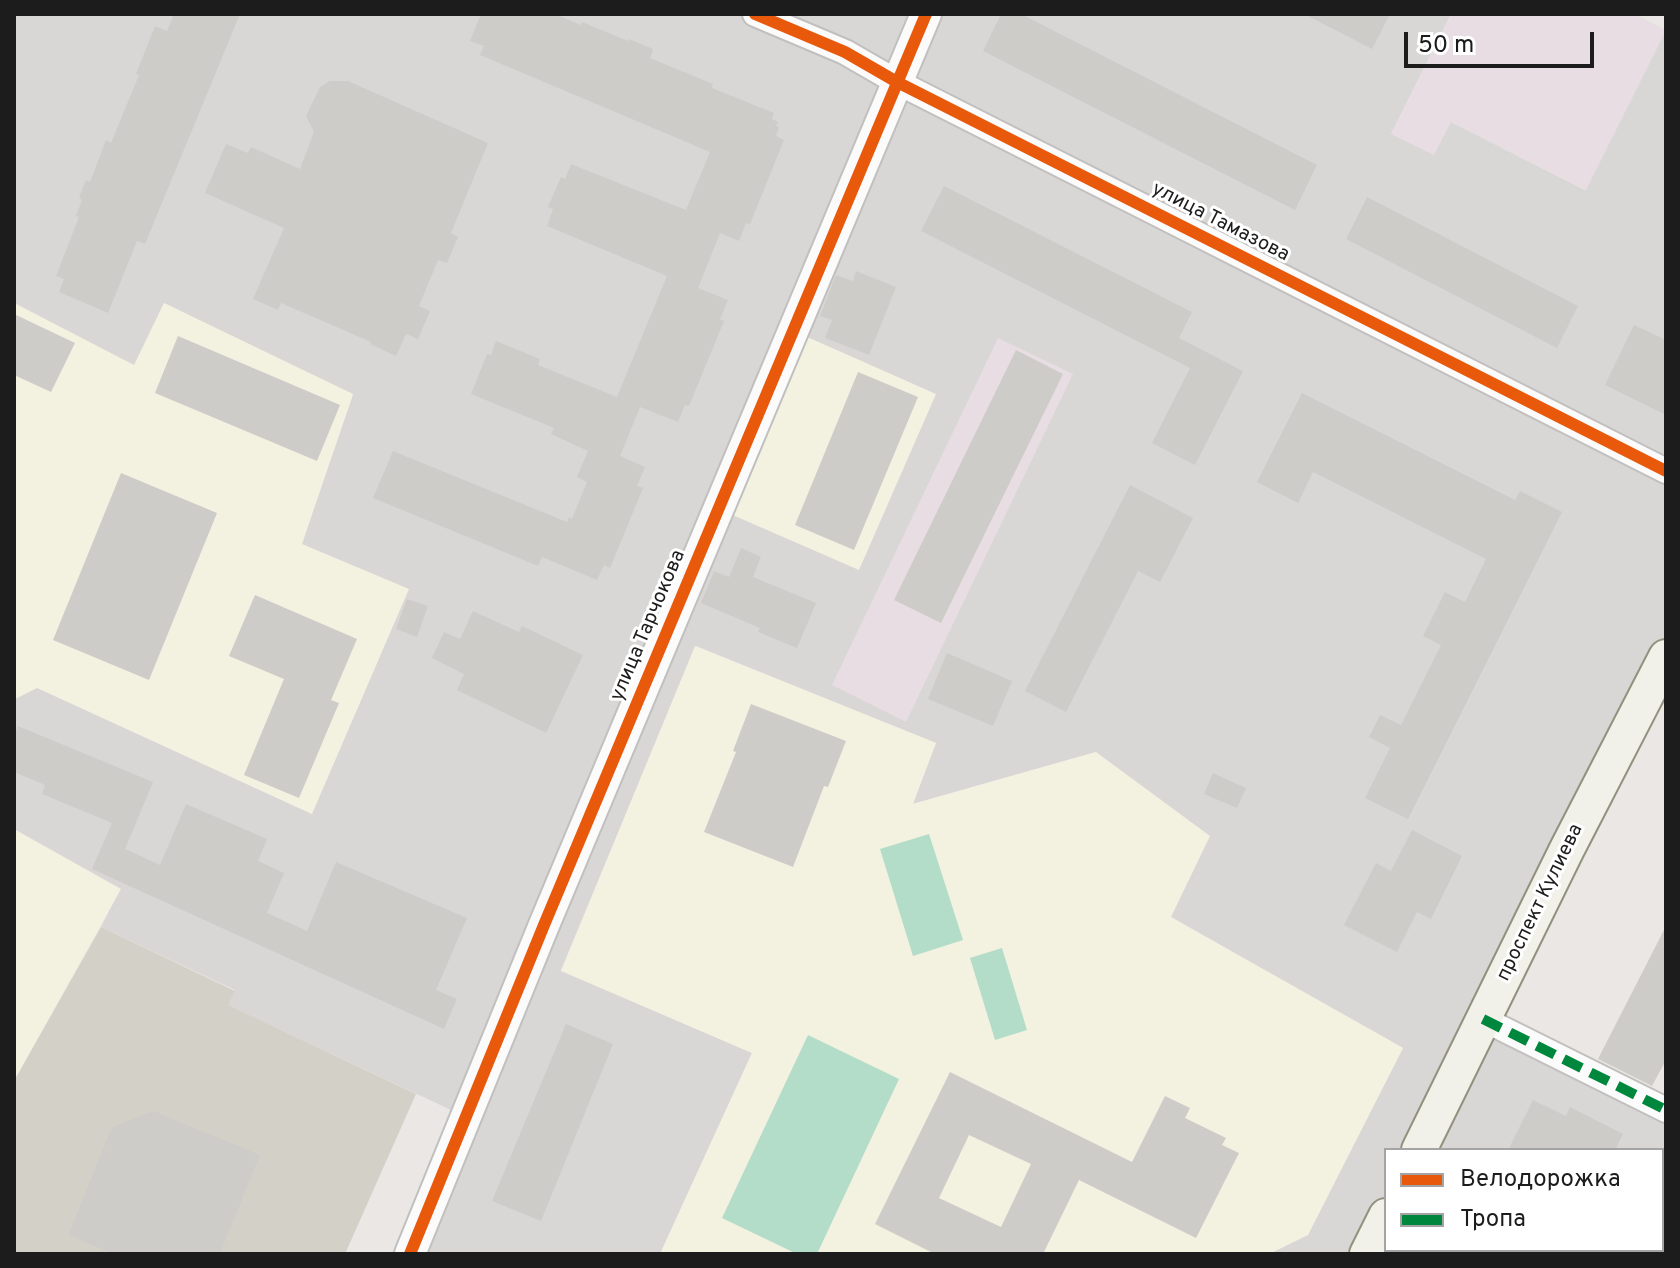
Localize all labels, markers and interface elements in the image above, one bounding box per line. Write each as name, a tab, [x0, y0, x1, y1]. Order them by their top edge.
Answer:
scale bar	[1408, 16, 1598, 66]
text: 50 m	[1418, 31, 1474, 61]
street label: улица Тамазова	[1147, 178, 1293, 268]
street label: улица Тарчокова	[606, 547, 692, 705]
street label: проспект Кулиева	[1493, 821, 1589, 985]
legend	[1384, 1148, 1664, 1252]
text: Велодорожка	[1460, 1165, 1621, 1195]
text: Тропа	[1460, 1205, 1526, 1235]

